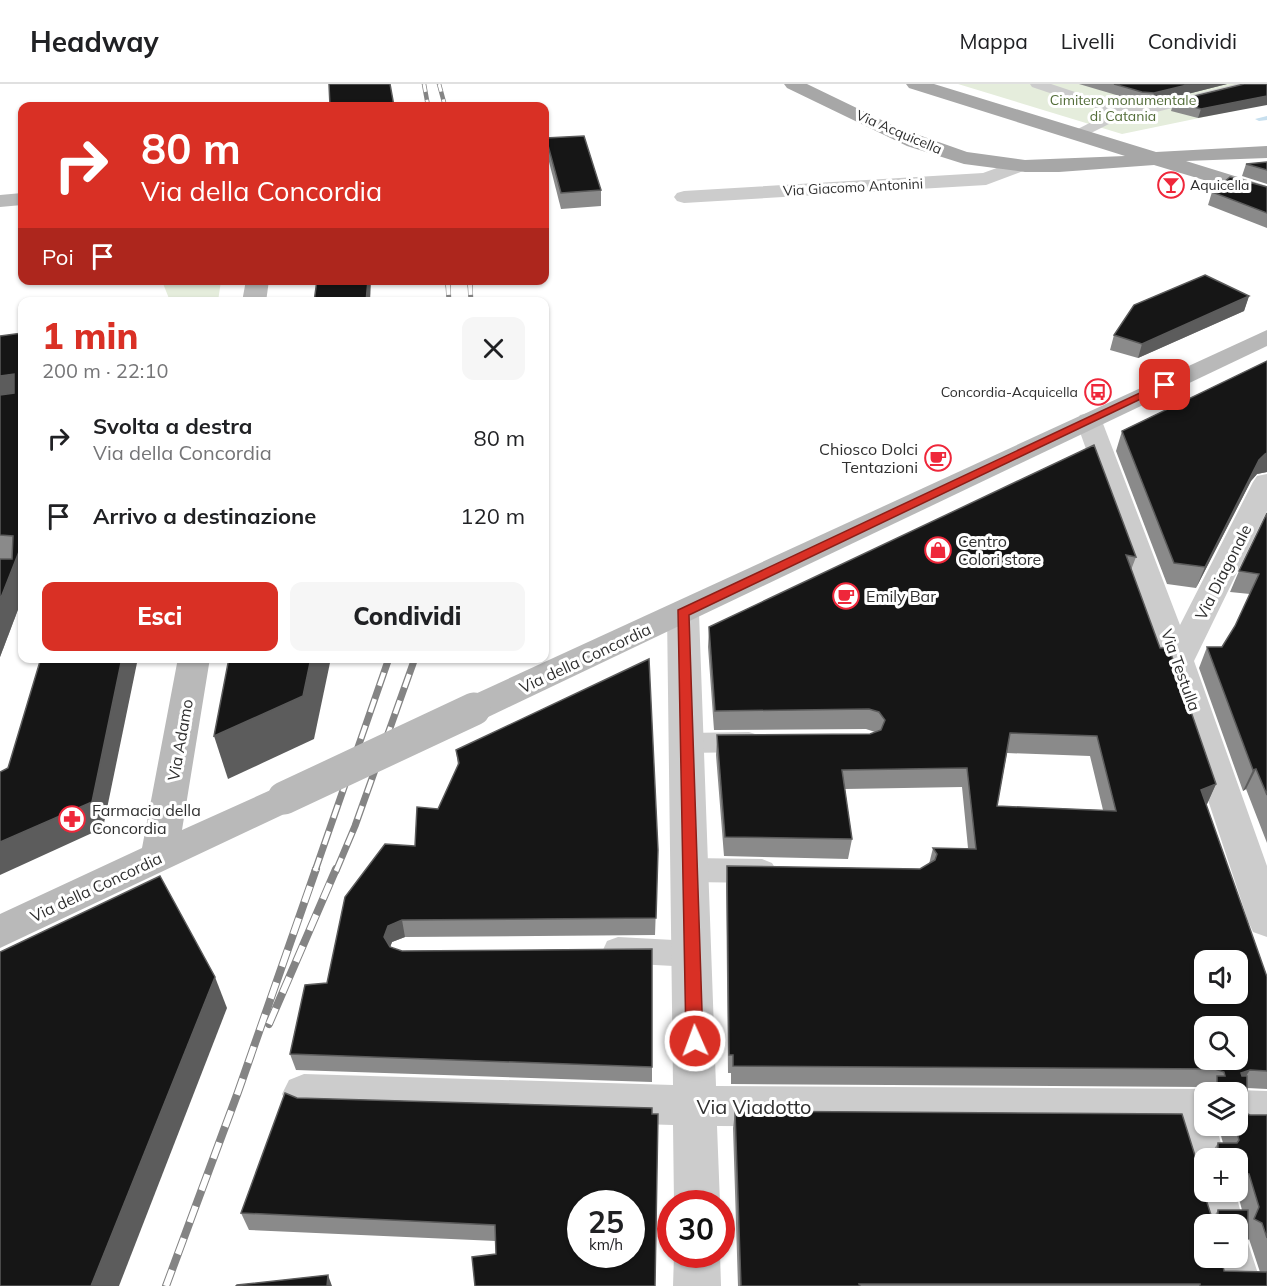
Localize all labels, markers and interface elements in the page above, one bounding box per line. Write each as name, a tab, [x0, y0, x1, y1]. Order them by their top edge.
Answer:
text: Headway	[30, 24, 159, 59]
text: Mappa	[959, 28, 1028, 54]
text: Livelli	[1061, 28, 1115, 54]
text: Condividi	[1148, 28, 1237, 54]
park label: Cimitero monumentale di Catania	[1050, 91, 1196, 125]
street label: Via Acquicella	[853, 106, 945, 158]
text: 80 m	[141, 122, 241, 175]
icon: right	[42, 126, 120, 204]
bar icon: Aquicella	[1156, 170, 1186, 200]
text: Via della Concordia	[141, 174, 382, 208]
street label: Via Giacomo Antonini	[783, 174, 923, 200]
place label: Aquicella	[1190, 176, 1250, 194]
icon: arrive	[86, 240, 119, 273]
text: Poi	[42, 243, 74, 271]
text: 1 min	[42, 313, 138, 358]
button: close	[462, 317, 525, 380]
text: 200 m · 22:10	[42, 358, 168, 383]
pin	[1139, 359, 1190, 410]
icon: arrive	[1148, 368, 1181, 401]
bus stop icon: Concordia-Acquicella	[1083, 377, 1113, 407]
place label: Concordia-Acquicella	[941, 383, 1078, 401]
text: Svolta a destra	[93, 412, 252, 440]
icon: right	[42, 422, 75, 455]
text: 80 m	[474, 424, 525, 452]
place label: Chiosco Dolci Tentazioni	[819, 439, 918, 477]
text: Via della Concordia	[93, 440, 272, 465]
cafe icon: Chiosco Dolci Tentazioni	[923, 443, 953, 473]
icon: arrive	[42, 500, 75, 533]
text: Arrivo a destinazione	[93, 502, 316, 530]
text: 120 m	[460, 502, 525, 530]
street label: Via Diagonale	[1190, 521, 1256, 623]
place label: Centro Colori store	[958, 531, 1041, 569]
shop icon: Centro Colori store	[923, 535, 953, 565]
cafe icon: Emily Bar	[831, 581, 861, 611]
button: Esci	[42, 582, 278, 651]
button: Condividi	[290, 582, 525, 651]
place label: Emily Bar	[866, 586, 936, 606]
street label: Via della Concordia	[516, 619, 654, 697]
street label: Via Testulla	[1157, 626, 1205, 714]
street label: Via Adamo	[163, 697, 197, 783]
place label: Farmacia della Concordia	[92, 800, 201, 838]
pharmacy icon: Farmacia della Concordia	[57, 804, 87, 834]
street label: Via della Concordia	[27, 848, 165, 926]
map controls	[1194, 950, 1248, 1268]
button: sound	[1194, 950, 1248, 1004]
position arrow	[663, 1009, 727, 1073]
button: search	[1194, 1016, 1248, 1070]
button: layers	[1194, 1082, 1248, 1136]
street label: Via Viadotto	[696, 1094, 812, 1119]
button: +	[1194, 1148, 1248, 1202]
speed limit sign: 30	[657, 1190, 735, 1268]
text: 25	[588, 1203, 624, 1241]
button: −	[1194, 1214, 1248, 1268]
text: km/h	[589, 1235, 623, 1254]

